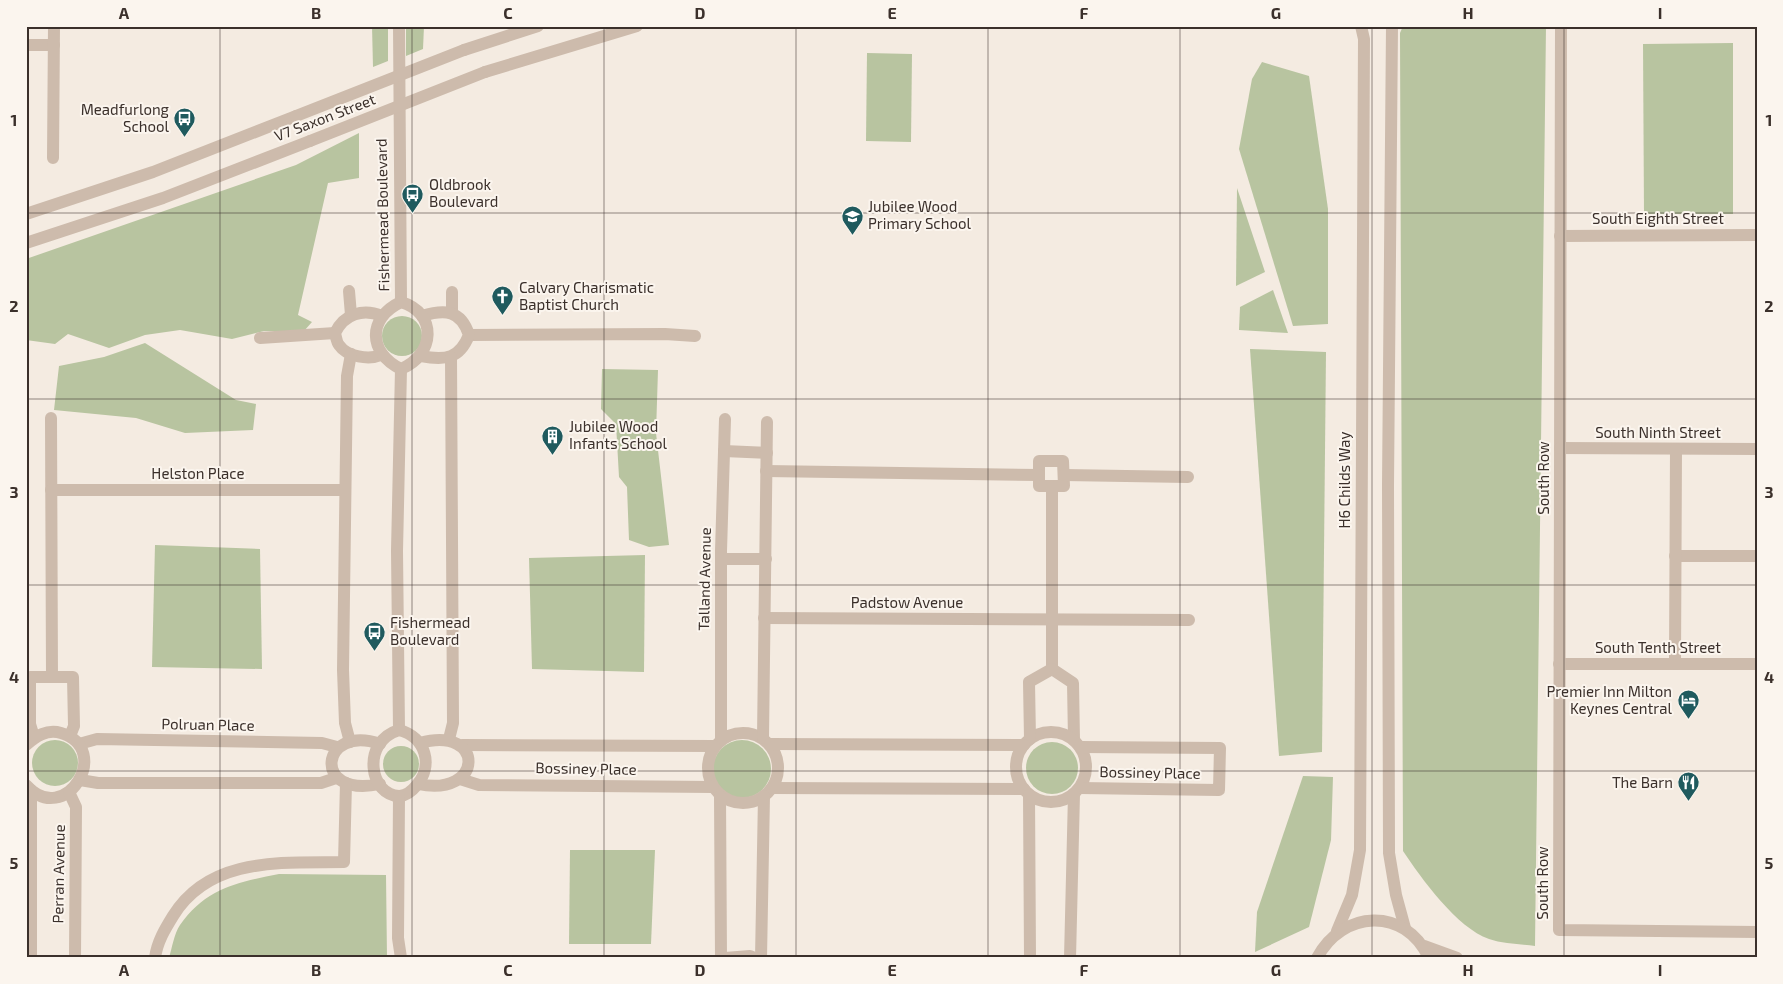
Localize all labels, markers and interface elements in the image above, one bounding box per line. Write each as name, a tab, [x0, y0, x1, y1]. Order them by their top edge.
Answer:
text: A	[119, 3, 130, 22]
text: B	[311, 3, 321, 22]
text: C	[503, 3, 513, 22]
text: D	[695, 3, 706, 22]
text: E	[887, 3, 897, 22]
text: F	[1080, 3, 1089, 22]
text: G	[1271, 3, 1281, 22]
text: H	[1462, 3, 1474, 22]
text: I	[1658, 3, 1662, 22]
street label: V7 Saxon Street	[272, 89, 378, 145]
place label: Meadfurlong School	[81, 100, 170, 135]
bus stop icon: Meadfurlong School	[173, 107, 197, 138]
text: 1	[11, 110, 17, 129]
text: 1	[1766, 110, 1772, 129]
street label: Fishermead Boulevard	[372, 138, 392, 292]
place label: Oldbrook Boulevard	[429, 175, 498, 210]
bus stop icon: Oldbrook Boulevard	[401, 182, 425, 213]
place label: Jubilee Wood Primary School	[868, 197, 971, 232]
school or university icon: Jubilee Wood Primary School	[840, 204, 864, 235]
street label: South Eighth Street	[1592, 209, 1724, 227]
place label: Calvary Charismatic Baptist Church	[519, 278, 654, 313]
church icon: Calvary Charismatic Baptist Church	[491, 285, 515, 316]
text: 2	[9, 296, 19, 315]
text: 2	[1764, 296, 1774, 315]
place label: Jubilee Wood Infants School	[569, 417, 667, 452]
street label: South Ninth Street	[1595, 423, 1721, 441]
building icon: Jubilee Wood Infants School	[541, 424, 565, 455]
street label: H6 Childs Way	[1335, 431, 1353, 528]
street label: South Row	[1534, 441, 1552, 515]
street label: Helston Place	[151, 464, 245, 482]
text: 3	[9, 482, 19, 501]
text: 3	[1764, 482, 1774, 501]
street label: Talland Avenue	[694, 527, 714, 631]
street label: Padstow Avenue	[851, 593, 963, 611]
place label: Fishermead Boulevard	[390, 613, 470, 648]
bus stop icon: Fishermead Boulevard	[362, 620, 386, 651]
street label: South Tenth Street	[1595, 638, 1721, 656]
text: 4	[9, 667, 19, 686]
text: 4	[1764, 667, 1774, 686]
place label: Premier Inn Milton Keynes Central	[1546, 682, 1673, 717]
hotel icon: Premier Inn Milton Keynes Central	[1676, 689, 1700, 720]
street label: Polruan Place	[161, 714, 255, 734]
street label: Bossiney Place	[535, 758, 637, 778]
street label: Bossiney Place	[1099, 762, 1201, 782]
restaurant icon: The Barn	[1677, 771, 1701, 802]
place label: The Barn	[1612, 773, 1673, 791]
street label: Perran Avenue	[48, 824, 68, 924]
street label: South Row	[1533, 846, 1551, 920]
text: 5	[10, 853, 19, 872]
text: 5	[1765, 853, 1774, 872]
text: A	[119, 960, 130, 979]
text: B	[311, 960, 321, 979]
text: C	[503, 960, 513, 979]
text: D	[695, 960, 706, 979]
text: E	[887, 960, 897, 979]
text: F	[1080, 960, 1089, 979]
text: G	[1271, 960, 1281, 979]
text: H	[1462, 960, 1474, 979]
text: I	[1658, 960, 1662, 979]

